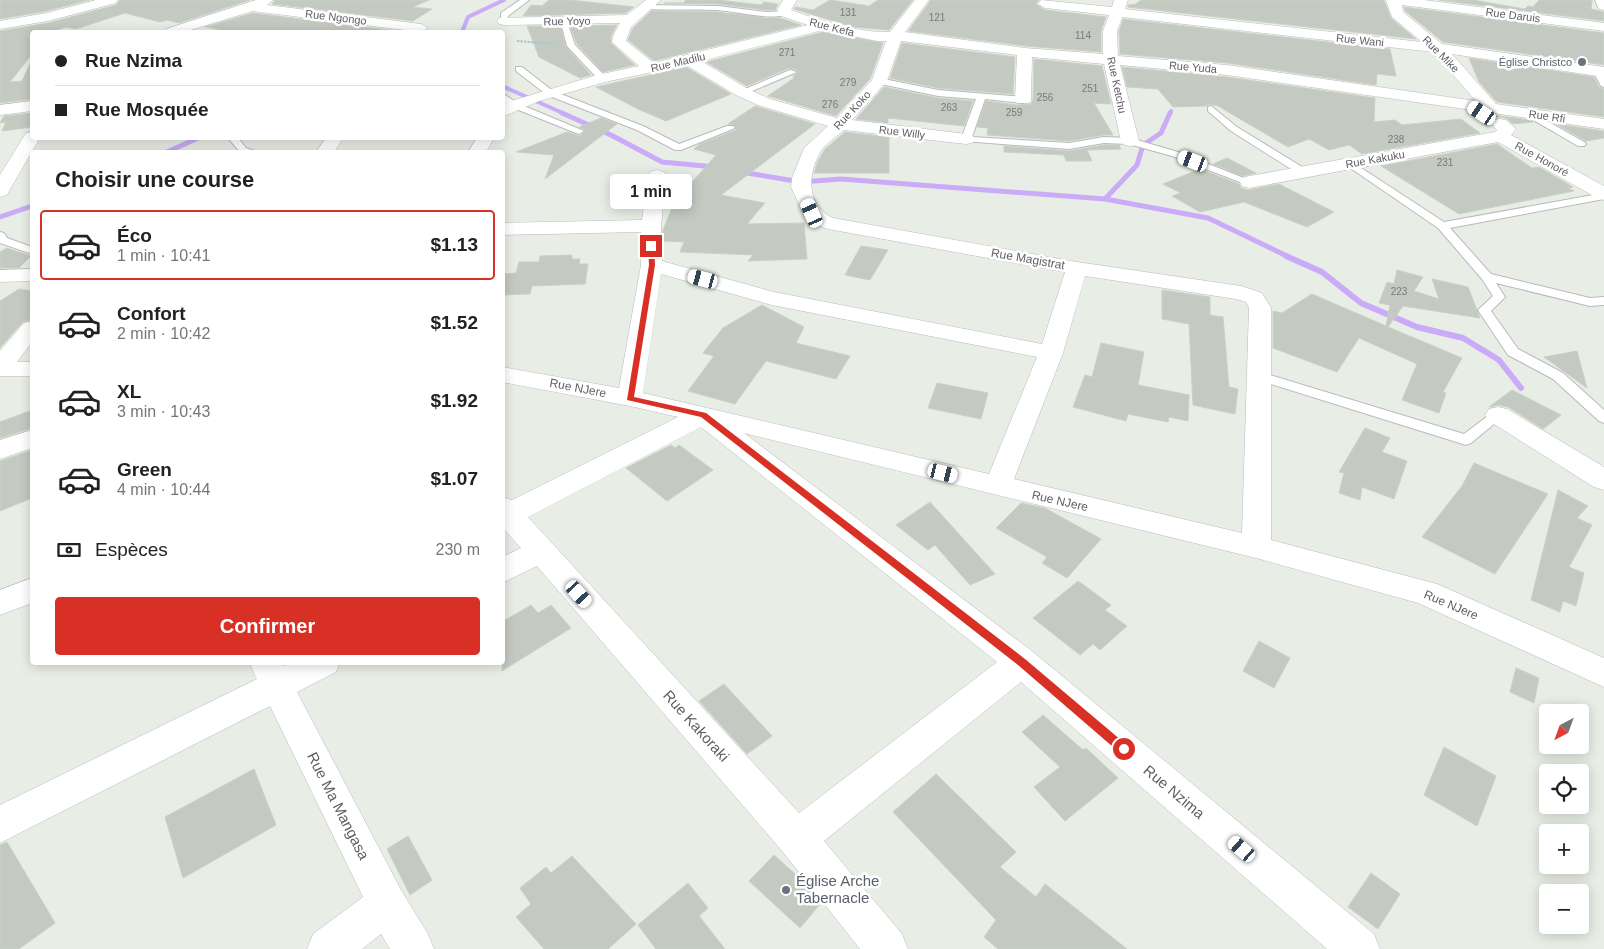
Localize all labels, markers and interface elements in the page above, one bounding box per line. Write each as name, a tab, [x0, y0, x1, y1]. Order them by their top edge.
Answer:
street label: Rue Daruis	[1485, 6, 1542, 24]
street label: Rue Ngongo	[305, 7, 367, 27]
house number: 131	[840, 7, 857, 18]
house number: 121	[929, 12, 946, 23]
street label: Rue Yoyo	[543, 15, 591, 27]
street label: Rue Kefa	[808, 16, 857, 39]
house number: 114	[1075, 30, 1091, 41]
street label: Rue Wani	[1336, 32, 1384, 48]
street label: Rue Mike	[1420, 33, 1462, 75]
house number: 271	[779, 47, 796, 58]
text: Rue Nzima	[85, 50, 182, 71]
street label: Rue Madilu	[650, 50, 706, 74]
street label: Rue Ketchu	[1105, 56, 1129, 114]
place label: Église Christco	[1499, 56, 1572, 68]
marker: Église Christco	[1576, 56, 1588, 68]
street label: Rue Yuda	[1169, 59, 1218, 75]
house number: 279	[840, 77, 857, 88]
house number: 251	[1082, 83, 1099, 94]
street label: Rue Koko	[831, 88, 873, 132]
house number: 256	[1037, 92, 1054, 103]
car	[1465, 98, 1498, 128]
text: Rue Mosquée	[85, 99, 209, 120]
house number: 276	[822, 99, 839, 110]
house number: 263	[941, 102, 958, 113]
house number: 259	[1006, 107, 1023, 118]
street label: Rue Rfi	[1528, 108, 1566, 124]
street label: Rue Willy	[878, 123, 926, 141]
house number: 238	[1388, 134, 1405, 145]
street label: Rue Honoré	[1513, 139, 1571, 179]
street label: Rue Kakuku	[1344, 148, 1406, 170]
car	[1176, 149, 1209, 173]
house number: 231	[1437, 157, 1454, 168]
text: Choisir une course	[55, 167, 254, 192]
callout: 1 min	[610, 174, 692, 208]
text: 1 min	[630, 183, 672, 200]
car	[799, 196, 824, 230]
icon: car	[57, 223, 102, 268]
text: Éco	[117, 225, 152, 246]
text: $1.13	[430, 234, 478, 255]
route end	[640, 235, 662, 257]
street label: Rue Magistrat	[990, 246, 1067, 272]
text: 1 min · 10:41	[117, 247, 210, 264]
car	[686, 268, 719, 290]
house number: 223	[1391, 286, 1408, 297]
icon: car	[57, 301, 102, 346]
text: Confort	[117, 303, 186, 324]
text: $1.52	[430, 312, 478, 333]
text: 2 min · 10:42	[117, 325, 210, 342]
street label: Rue NJere	[549, 376, 608, 400]
icon: car	[57, 379, 102, 424]
text: XL	[117, 381, 141, 402]
text: $1.92	[430, 390, 478, 411]
text: 3 min · 10:43	[117, 403, 210, 420]
icon: car	[57, 457, 102, 502]
text: Green	[117, 459, 172, 480]
car	[926, 462, 959, 484]
text: $1.07	[430, 468, 478, 489]
text: 4 min · 10:44	[117, 481, 210, 498]
street label: Rue NJere	[1030, 488, 1090, 514]
icon: cash	[55, 536, 83, 564]
text: Espèces	[95, 539, 168, 560]
text: 230 m	[436, 541, 480, 558]
car	[563, 578, 594, 610]
street label: Rue NJere	[1422, 587, 1480, 623]
button: Confirmer	[55, 597, 480, 655]
street label: Rue Kakoraki	[660, 687, 733, 765]
north arrow	[1539, 704, 1589, 754]
map controls	[1539, 704, 1589, 934]
route start	[1113, 738, 1135, 760]
street label: Rue Ma Mangasa	[304, 749, 373, 863]
street label: Rue Nzima	[1140, 761, 1209, 822]
button: locate	[1539, 764, 1589, 814]
button: +	[1539, 824, 1589, 874]
car	[1225, 833, 1258, 865]
place label: Église Arche Tabernacle	[796, 872, 879, 906]
marker: Église Arche Tabernacle	[780, 884, 792, 896]
button: −	[1539, 884, 1589, 934]

